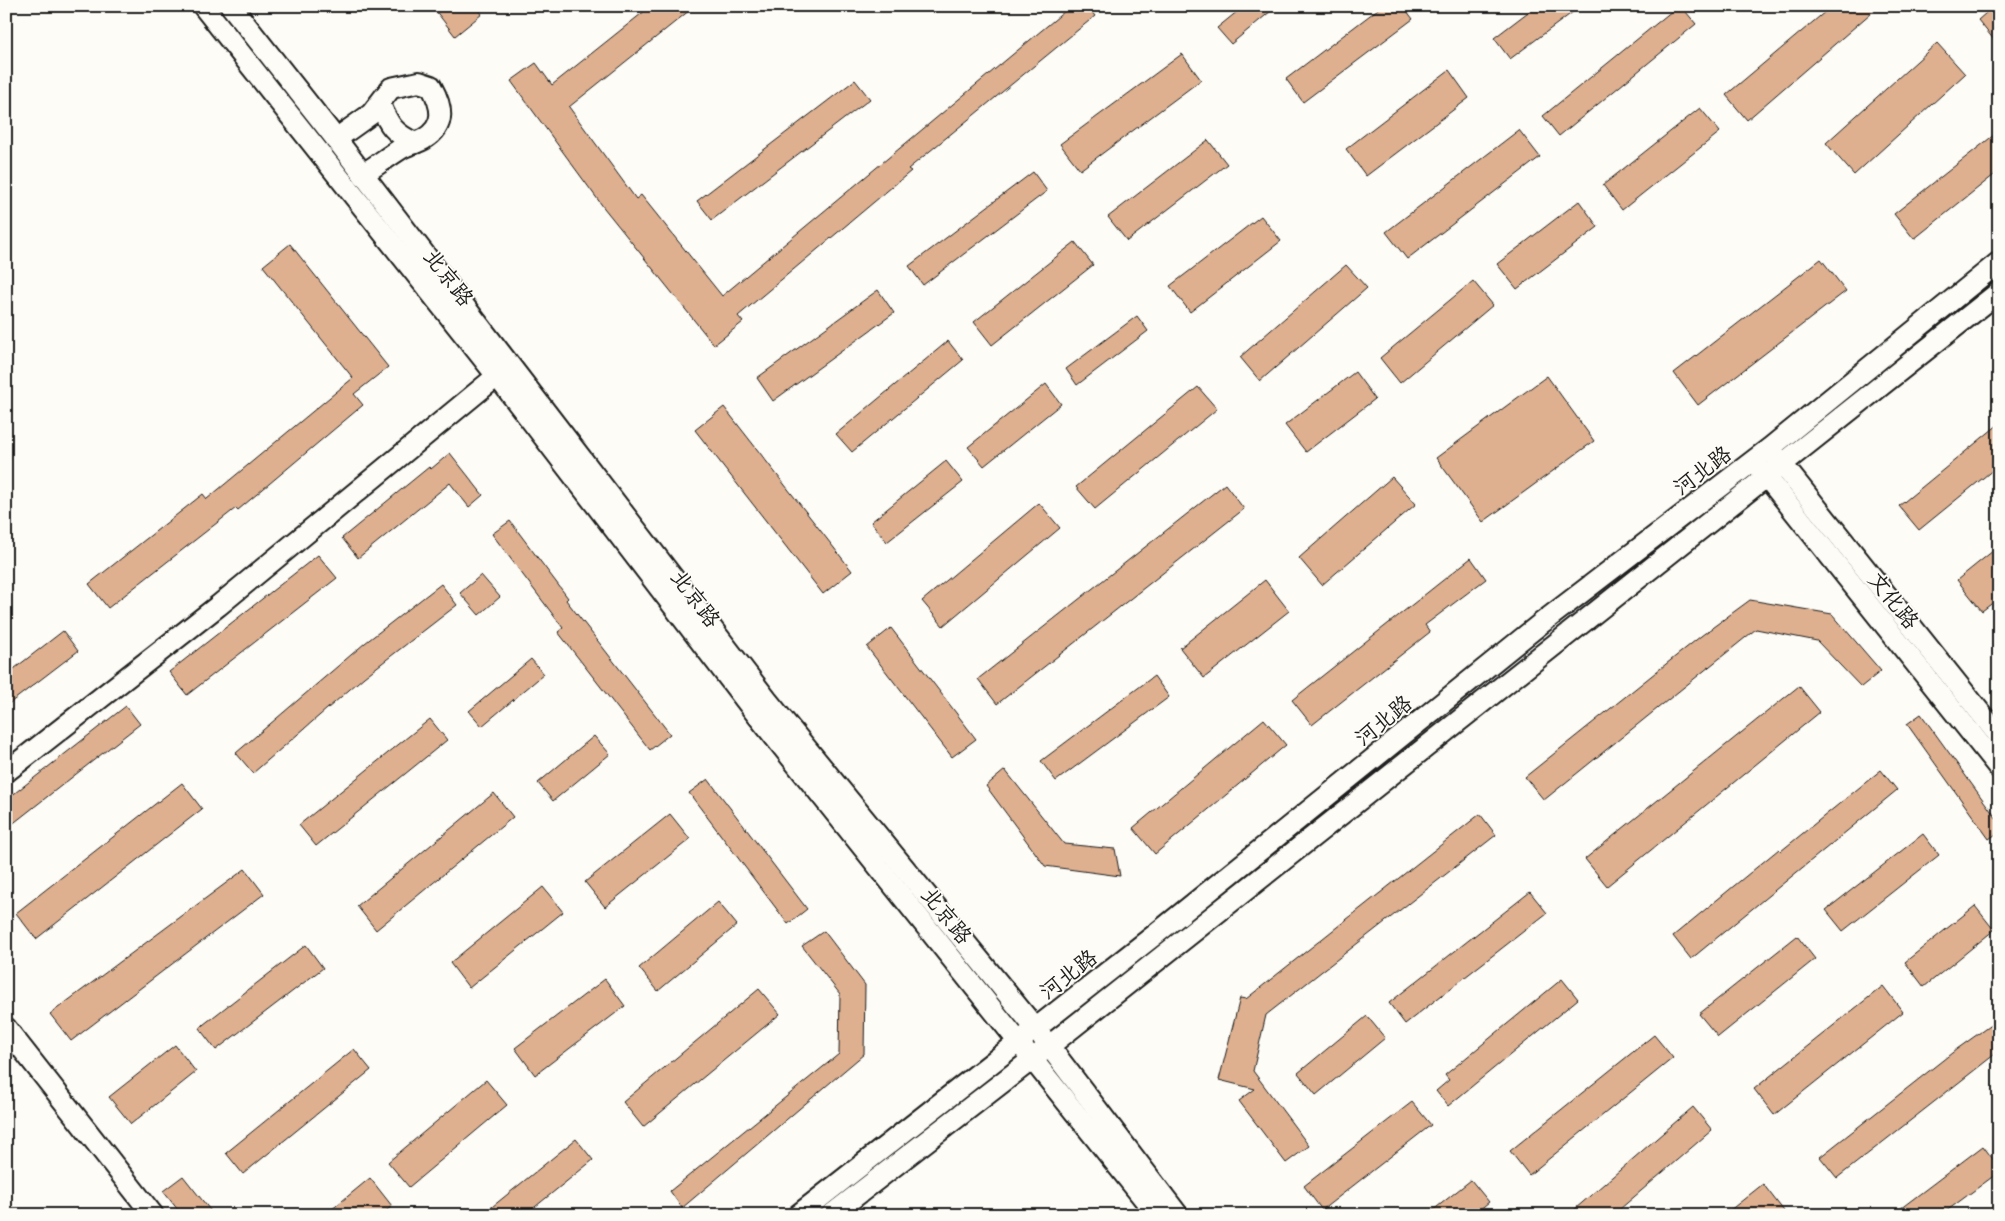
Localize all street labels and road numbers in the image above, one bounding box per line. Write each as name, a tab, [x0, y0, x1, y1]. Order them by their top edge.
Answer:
street label: 北京路	[414, 243, 480, 315]
street label: 河北路	[1668, 440, 1740, 505]
street label: 北京路	[661, 564, 726, 636]
street label: 文化路	[1858, 566, 1925, 638]
street label: 河北路	[1349, 689, 1421, 756]
street label: 北京路	[911, 881, 978, 953]
street label: 河北路	[1034, 943, 1106, 1009]

